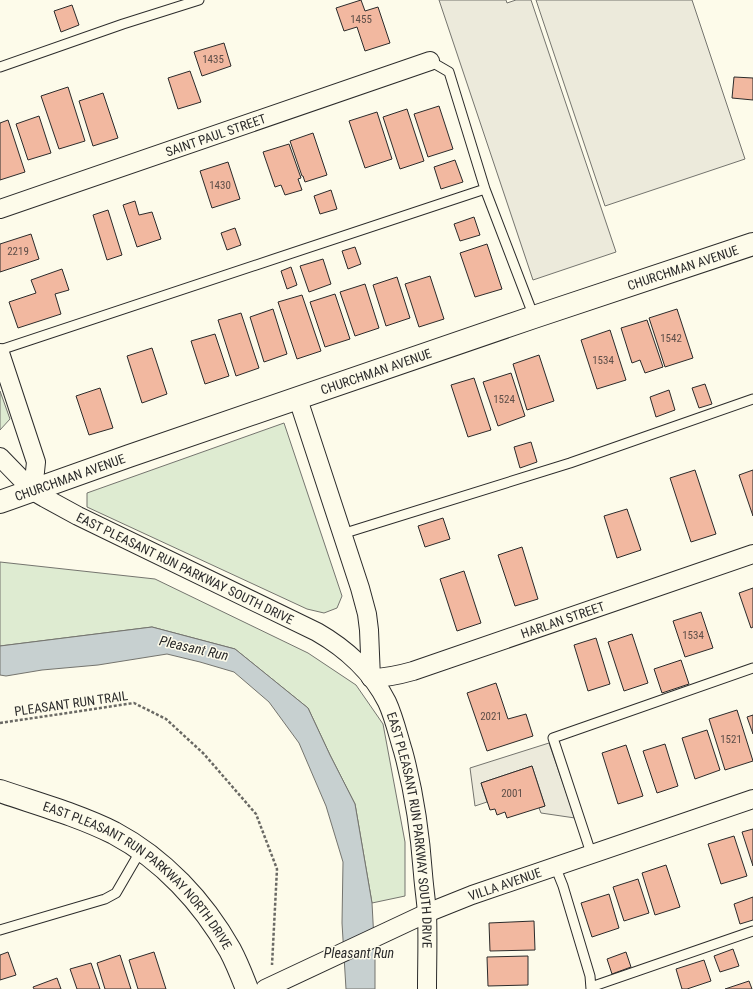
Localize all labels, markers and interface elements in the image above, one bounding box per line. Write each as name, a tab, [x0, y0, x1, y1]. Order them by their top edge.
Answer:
house number: 1455	[350, 13, 372, 26]
house number: 1435	[202, 53, 224, 66]
street label: SAINT PAUL STREET	[163, 111, 268, 160]
house number: 1430	[209, 179, 231, 192]
street label: CHURCHMAN AVENUE	[626, 242, 740, 293]
house number: 2219	[7, 245, 29, 258]
house number: 1542	[660, 332, 682, 345]
street label: CHURCHMAN AVENUE	[319, 346, 433, 398]
house number: 1534	[592, 354, 614, 367]
house number: 1524	[493, 393, 515, 406]
street label: CHURCHMAN AVENUE	[13, 451, 127, 504]
street label: EAST PLEASANT RUN PARKWAY SOUTH DRIVE	[74, 509, 296, 628]
street label: HARLAN STREET	[519, 599, 607, 641]
house number: 1534	[682, 629, 704, 642]
water label: Pleasant Run	[158, 632, 230, 664]
street label: PLEASANT RUN TRAIL	[13, 688, 129, 719]
street label: EAST PLEASANT RUN PARKWAY SOUTH DRIVE	[384, 710, 434, 948]
house number: 2021	[480, 710, 502, 723]
house number: 1521	[720, 733, 742, 746]
house number: 2001	[501, 787, 523, 800]
street label: EAST PLEASANT RUN PARKWAY NORTH DRIVE	[41, 799, 235, 952]
street label: VILLA AVENUE	[466, 865, 543, 904]
water label: Pleasant Run	[324, 945, 394, 961]

